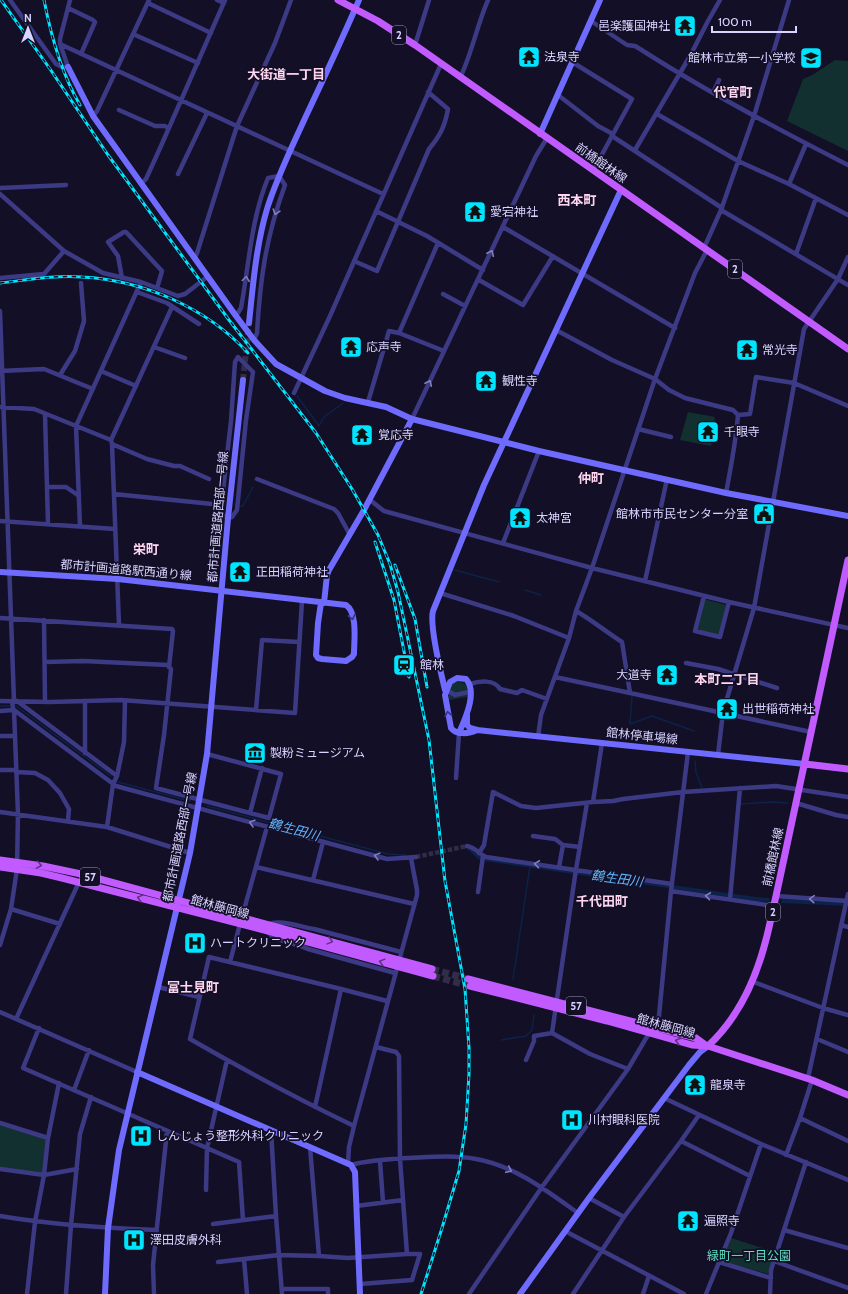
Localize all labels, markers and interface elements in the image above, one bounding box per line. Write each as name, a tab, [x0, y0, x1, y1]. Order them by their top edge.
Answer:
north arrow	[8, 8, 48, 48]
scale bar	[712, 8, 796, 34]
text: N	[24, 11, 32, 25]
temple icon: 邑楽護国神社	[672, 13, 698, 39]
text: 100 m	[718, 14, 752, 29]
place label: 邑楽護国神社	[598, 18, 670, 33]
road number: 2	[392, 26, 406, 44]
temple icon: 法泉寺	[516, 44, 542, 70]
school or university icon: 館林市立第一小学校	[798, 45, 824, 71]
place label: 法泉寺	[544, 49, 580, 64]
place label: 館林市立第一小学校	[688, 50, 796, 65]
district label: 大街道一丁目	[247, 66, 325, 82]
district label: 代官町	[713, 84, 753, 100]
street label: 前橋館林線	[572, 139, 630, 186]
district label: 西本町	[557, 192, 597, 208]
temple icon: 愛宕神社	[462, 199, 488, 225]
place label: 愛宕神社	[490, 204, 538, 219]
one-way arrow	[272, 208, 281, 215]
one-way arrow	[486, 250, 494, 258]
road number: 2	[728, 260, 742, 278]
one-way arrow	[241, 275, 250, 282]
temple icon: 応声寺	[338, 334, 364, 360]
temple icon: 常光寺	[734, 337, 760, 363]
place label: 応声寺	[366, 339, 402, 354]
place label: 常光寺	[762, 342, 798, 357]
temple icon: 観性寺	[473, 368, 499, 394]
place label: 観性寺	[502, 373, 538, 388]
one-way arrow	[424, 380, 432, 388]
temple icon: 千眼寺	[695, 419, 721, 445]
temple icon: 覚応寺	[349, 422, 375, 448]
place label: 千眼寺	[724, 424, 760, 439]
place label: 覚応寺	[378, 427, 414, 442]
street label: 都市計画道路西部一号線	[204, 451, 231, 583]
district label: 仲町	[578, 470, 604, 486]
public building icon: 館林市市民センター分室	[751, 501, 777, 527]
temple icon: 太神宮	[507, 505, 533, 531]
place label: 館林市市民センター分室	[616, 506, 748, 521]
place label: 太神宮	[536, 510, 572, 525]
district label: 栄町	[133, 541, 159, 557]
street label: 都市計画道路駅西通り線	[60, 556, 192, 583]
temple icon: 正田稲荷神社	[227, 559, 253, 585]
place label: 正田稲荷神社	[256, 564, 328, 579]
one-way arrow	[348, 613, 356, 620]
station icon: 館林	[391, 652, 417, 678]
place label: 館林	[420, 657, 444, 672]
temple icon: 大道寺	[654, 662, 680, 688]
place label: 大道寺	[616, 667, 652, 682]
district label: 本町二丁目	[694, 671, 760, 687]
temple icon: 出世稲荷神社	[714, 696, 740, 722]
place label: 出世稲荷神社	[742, 701, 814, 716]
one-way arrow	[444, 711, 452, 717]
street label: 館林停車場線	[605, 724, 679, 747]
museum icon: 製粉ミュージアム	[242, 740, 268, 766]
place label: 製粉ミュージアム	[270, 745, 365, 760]
street label: 都市計画道路西部一号線	[160, 771, 199, 903]
water label: 鶴生田川	[267, 815, 323, 844]
one-way arrow	[248, 819, 255, 827]
street label: 前橋館林線	[759, 826, 786, 888]
one-way arrow	[374, 852, 381, 861]
one-way arrow	[36, 860, 42, 869]
one-way arrow	[534, 860, 540, 869]
water label: 鶴生田川	[590, 866, 646, 890]
road number: 57	[80, 868, 100, 886]
street label: 館林藤岡線	[189, 892, 251, 922]
one-way arrow	[705, 892, 711, 901]
district label: 千代田町	[576, 893, 628, 909]
one-way arrow	[136, 894, 143, 902]
one-way arrow	[809, 894, 815, 903]
road number: 2	[766, 903, 780, 921]
hospital icon: ハートクリニック	[182, 930, 208, 956]
place label: ハートクリニック	[210, 935, 306, 950]
one-way arrow	[326, 936, 333, 945]
one-way arrow	[379, 958, 386, 967]
district label: 富士見町	[167, 979, 219, 995]
road number: 57	[566, 997, 586, 1015]
street label: 館林藤岡線	[635, 1011, 697, 1041]
one-way arrow	[675, 1037, 682, 1046]
temple icon: 龍泉寺	[682, 1072, 708, 1098]
place label: 龍泉寺	[710, 1077, 746, 1092]
hospital icon: 川村眼科医院	[559, 1107, 585, 1133]
place label: 川村眼科医院	[588, 1112, 660, 1127]
hospital icon: しんじょう整形外科クリニック	[128, 1123, 154, 1149]
place label: しんじょう整形外科クリニック	[156, 1128, 324, 1143]
one-way arrow	[505, 1165, 513, 1173]
temple icon: 遍照寺	[675, 1208, 701, 1234]
place label: 遍照寺	[704, 1213, 740, 1228]
hospital icon: 澤田皮膚外科	[121, 1227, 147, 1253]
place label: 澤田皮膚外科	[150, 1232, 222, 1247]
park label: 緑町一丁目公園	[707, 1248, 791, 1263]

